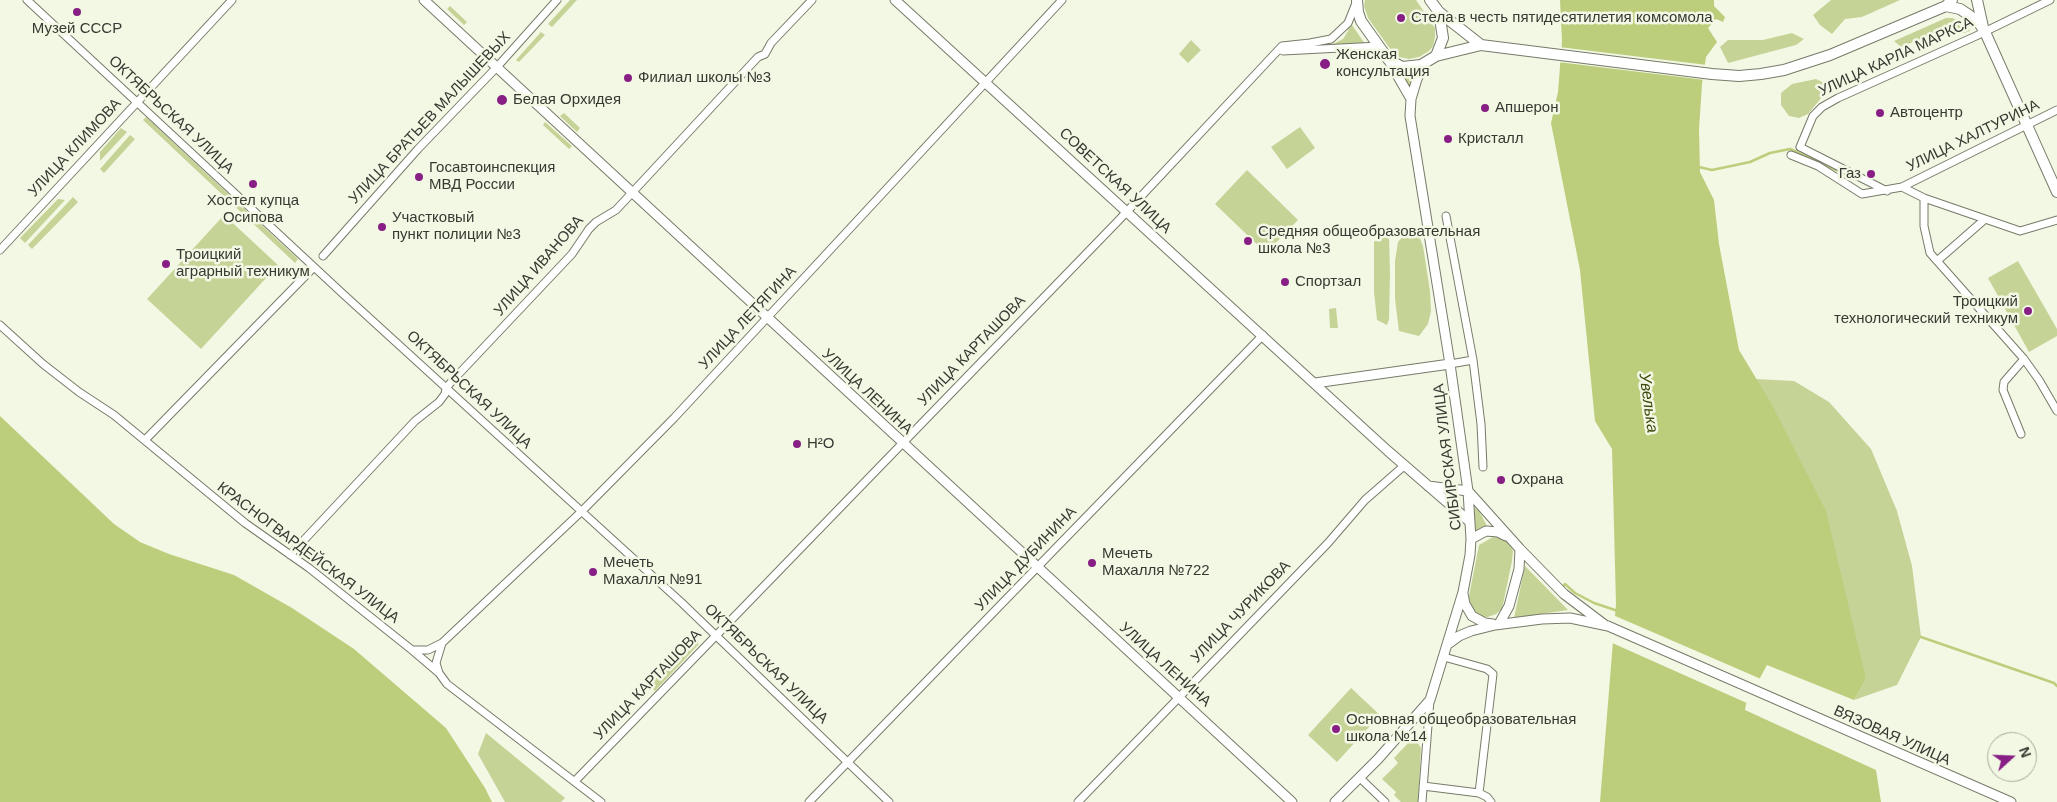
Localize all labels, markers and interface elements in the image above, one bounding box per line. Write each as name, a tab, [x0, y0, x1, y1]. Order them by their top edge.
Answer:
marker: Музей СССР	[71, 6, 83, 18]
place label: Стела в честь пятидесятилетия комсомола	[1411, 9, 1713, 27]
marker: Стела в честь пятидесятилетия комсомола	[1395, 12, 1407, 24]
street label: УЛИЦА КАРЛА МАРКСА	[1816, 13, 1976, 101]
place label: Музей СССР	[32, 20, 122, 38]
street label: УЛИЦА БРАТЬЕВ МАЛЫШЕВЫХ	[345, 28, 515, 208]
place label: Женская консультация	[1336, 46, 1430, 81]
street label: ОКТЯБРЬСКАЯ УЛИЦА	[105, 52, 237, 178]
marker: Женская консультация	[1318, 57, 1332, 71]
place label: Филиал школы №3	[638, 69, 771, 87]
marker: Филиал школы №3	[622, 72, 634, 84]
place label: Белая Орхидея	[513, 91, 621, 109]
marker: Белая Орхидея	[495, 93, 509, 107]
street label: УЛИЦА КЛИМОВА	[25, 95, 125, 201]
street label: УЛИЦА ХАЛТУРИНА	[1904, 96, 2042, 176]
place label: Апшерон	[1495, 99, 1558, 117]
marker: Апшерон	[1479, 102, 1491, 114]
place label: Автоцентр	[1890, 104, 1963, 122]
marker: Автоцентр	[1874, 107, 1886, 119]
street label: СОВЕТСКАЯ УЛИЦА	[1055, 124, 1175, 238]
place label: Кристалл	[1458, 130, 1524, 148]
marker: Кристалл	[1442, 133, 1454, 145]
place label: Госавтоинспекция МВД России	[429, 159, 555, 194]
place label: Газ	[1839, 165, 1861, 183]
marker: Газ	[1865, 168, 1877, 180]
marker: Госавтоинспекция МВД России	[413, 171, 425, 183]
marker: Хостел купца Осипова	[247, 178, 259, 190]
place label: Хостел купца Осипова	[207, 192, 299, 227]
place label: Участковый пункт полиции №3	[392, 209, 521, 244]
street label: УЛИЦА ИВАНОВА	[490, 212, 588, 320]
marker: Участковый пункт полиции №3	[376, 221, 388, 233]
place label: Средняя общеобразовательная школа №3	[1258, 223, 1480, 258]
marker: Средняя общеобразовательная школа №3	[1242, 235, 1254, 247]
place label: Троицкий аграрный техникум	[176, 246, 310, 281]
marker: Троицкий аграрный техникум	[160, 258, 172, 270]
street label: УЛИЦА ЛЕТЯГИНА	[696, 263, 800, 373]
place label: Спортзал	[1295, 273, 1361, 291]
marker: Спортзал	[1279, 276, 1291, 288]
street label: УЛИЦА КАРТАШОВА	[915, 292, 1029, 410]
place label: Троицкий технологический техникум	[1834, 293, 2018, 328]
marker: Троицкий технологический техникум	[2022, 305, 2034, 317]
street label: ОКТЯБРЬСКАЯ УЛИЦА	[403, 327, 535, 453]
street label: УЛИЦА ЛЕНИНА	[818, 345, 916, 439]
water label: Увелька	[1634, 372, 1662, 434]
street label: СИБИРСКАЯ УЛИЦА	[1430, 383, 1466, 531]
place label: H²O	[807, 435, 834, 453]
marker: H²O	[791, 438, 803, 450]
place label: Охрана	[1511, 471, 1563, 489]
marker: Охрана	[1495, 474, 1507, 486]
street label: КРАСНОГВАРДЕЙСКАЯ УЛИЦА	[213, 479, 403, 627]
street label: УЛИЦА ДУБИНИНА	[972, 503, 1080, 615]
place label: Мечеть Махалля №722	[1102, 545, 1210, 580]
place label: Мечеть Махалля №91	[603, 554, 702, 589]
marker: Мечеть Махалля №722	[1086, 557, 1098, 569]
street label: УЛИЦА ЧУРИКОВА	[1188, 557, 1294, 667]
marker: Мечеть Махалля №91	[587, 566, 599, 578]
street label: ОКТЯБРЬСКАЯ УЛИЦА	[700, 600, 832, 728]
street label: УЛИЦА ЛЕНИНА	[1115, 619, 1215, 711]
street label: УЛИЦА КАРТАШОВА	[591, 626, 705, 744]
street label: ВЯЗОВАЯ УЛИЦА	[1831, 702, 1953, 770]
place label: Основная общеобразовательная школа №14	[1346, 711, 1576, 746]
marker: Основная общеобразовательная школа №14	[1330, 723, 1342, 735]
north arrow	[1987, 732, 2037, 782]
text: N	[2016, 745, 2034, 760]

